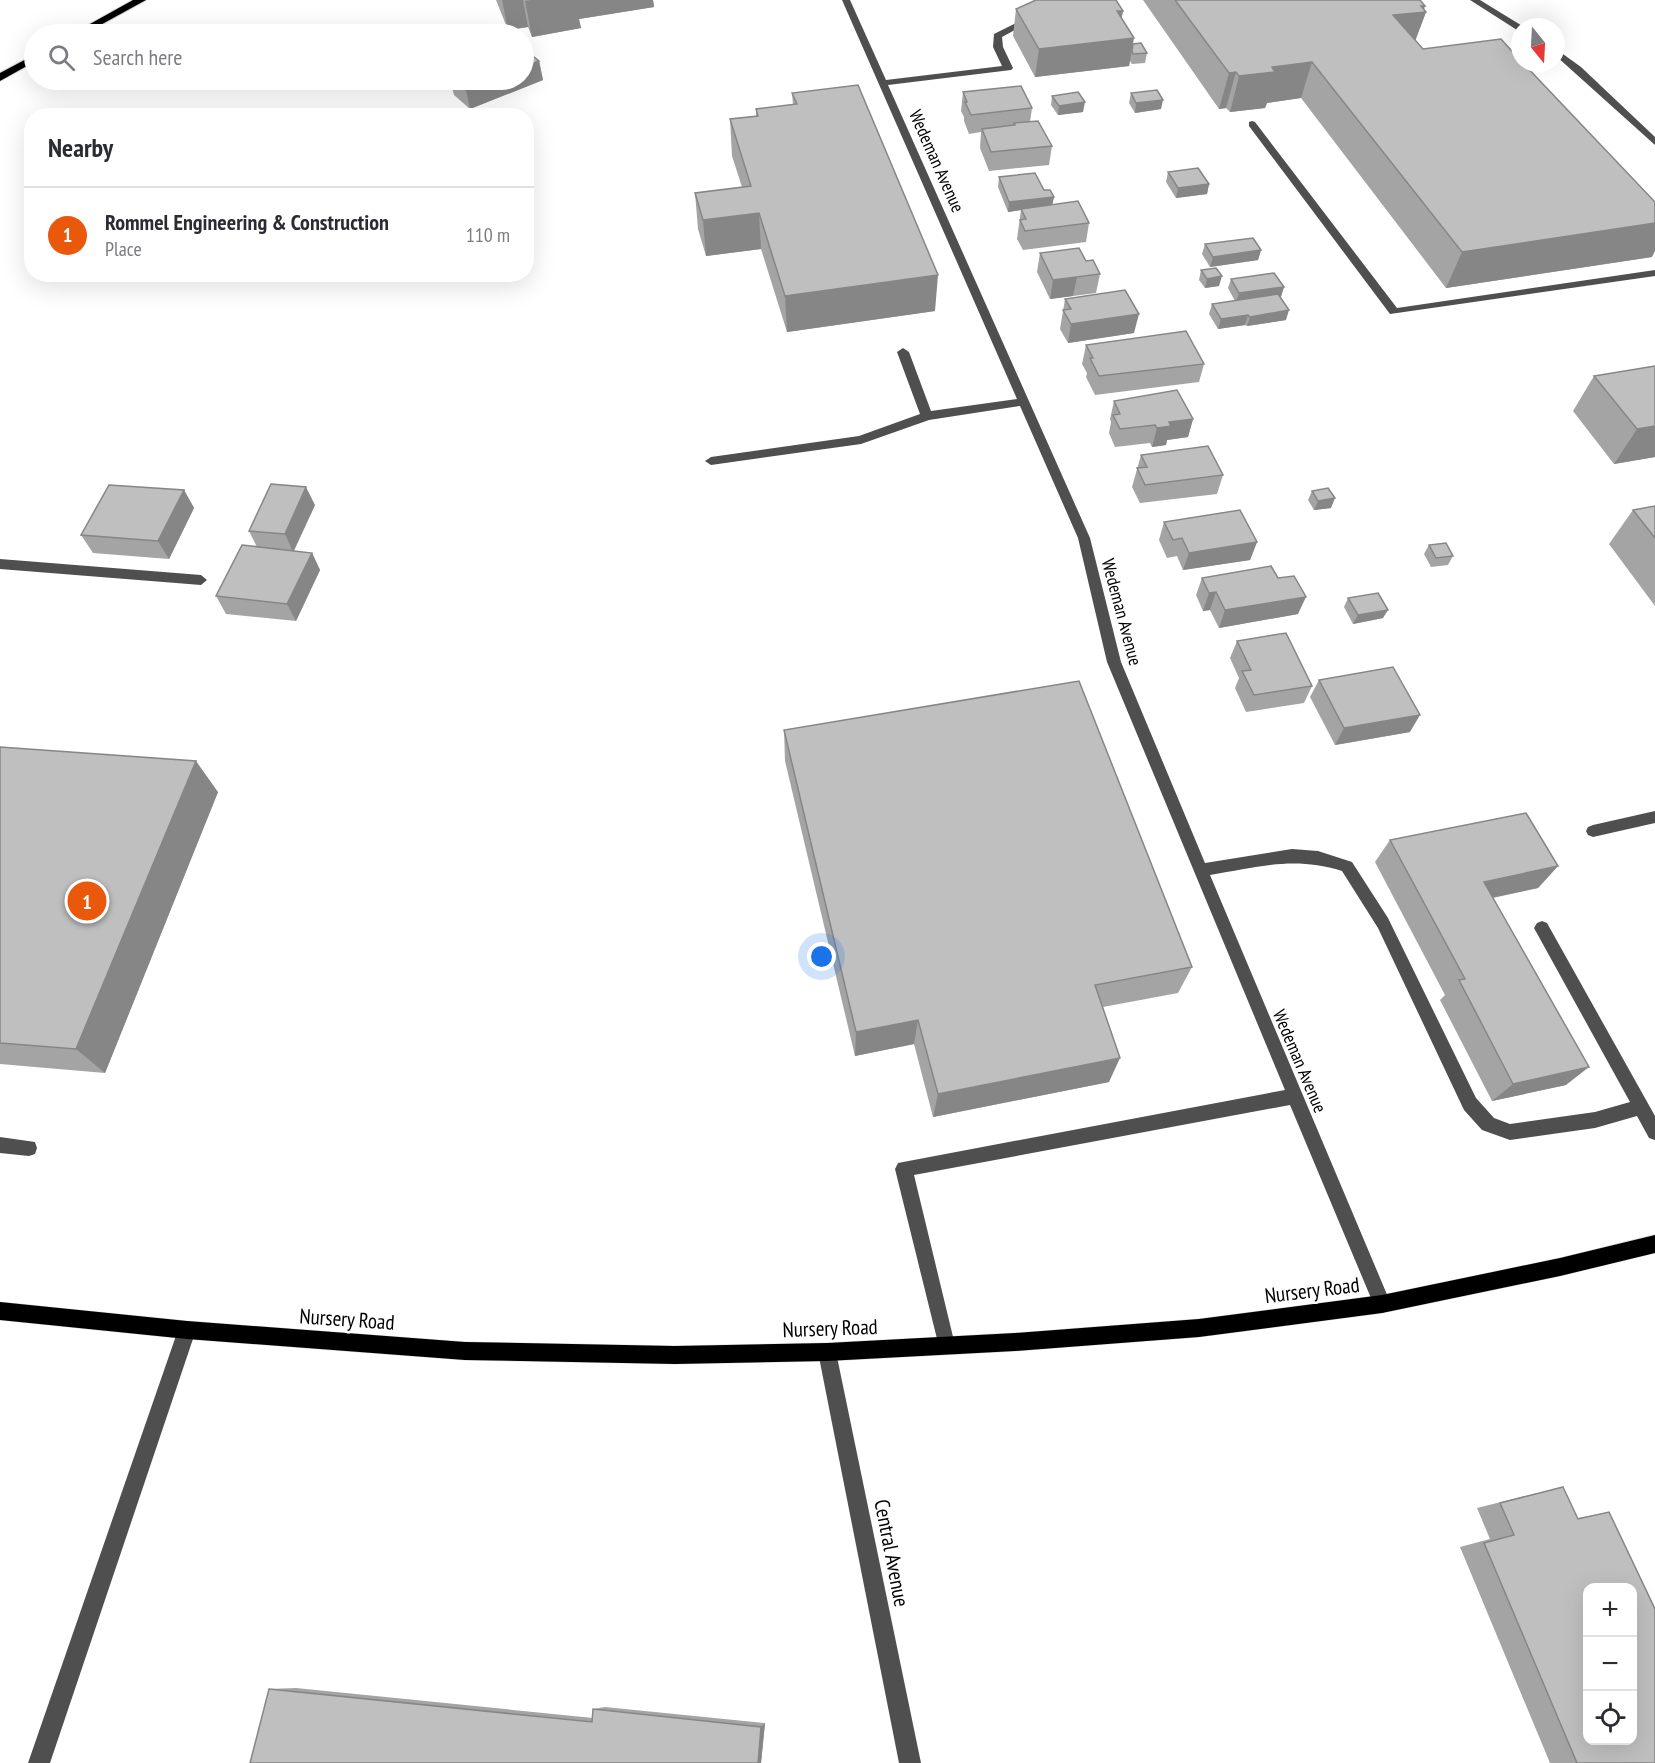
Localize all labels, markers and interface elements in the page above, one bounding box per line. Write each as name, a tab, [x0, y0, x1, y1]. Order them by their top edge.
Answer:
north arrow	[1511, 18, 1565, 72]
search box	[24, 24, 534, 90]
icon: search	[45, 41, 78, 74]
text: Search here	[93, 43, 182, 71]
street label: Wedeman Avenue	[904, 106, 970, 216]
text: Nearby	[48, 131, 113, 164]
text: Rommel Engineering & Construction	[105, 208, 389, 236]
text: 1	[63, 222, 72, 248]
text: 110 m	[466, 222, 510, 248]
text: Place	[105, 236, 142, 262]
street label: Wedeman Avenue	[1097, 556, 1147, 668]
pin: 1	[68, 878, 106, 924]
your location	[807, 942, 836, 971]
street label: Wedeman Avenue	[1268, 1006, 1332, 1116]
street label: Nursery Road	[1263, 1271, 1361, 1309]
street label: Nursery Road	[299, 1302, 395, 1336]
street label: Nursery Road	[782, 1313, 878, 1343]
street label: Central Avenue	[868, 1497, 916, 1609]
map controls	[1583, 1583, 1637, 1745]
button: +	[1583, 1583, 1637, 1637]
button: −	[1583, 1637, 1637, 1691]
button: locate	[1583, 1691, 1637, 1745]

